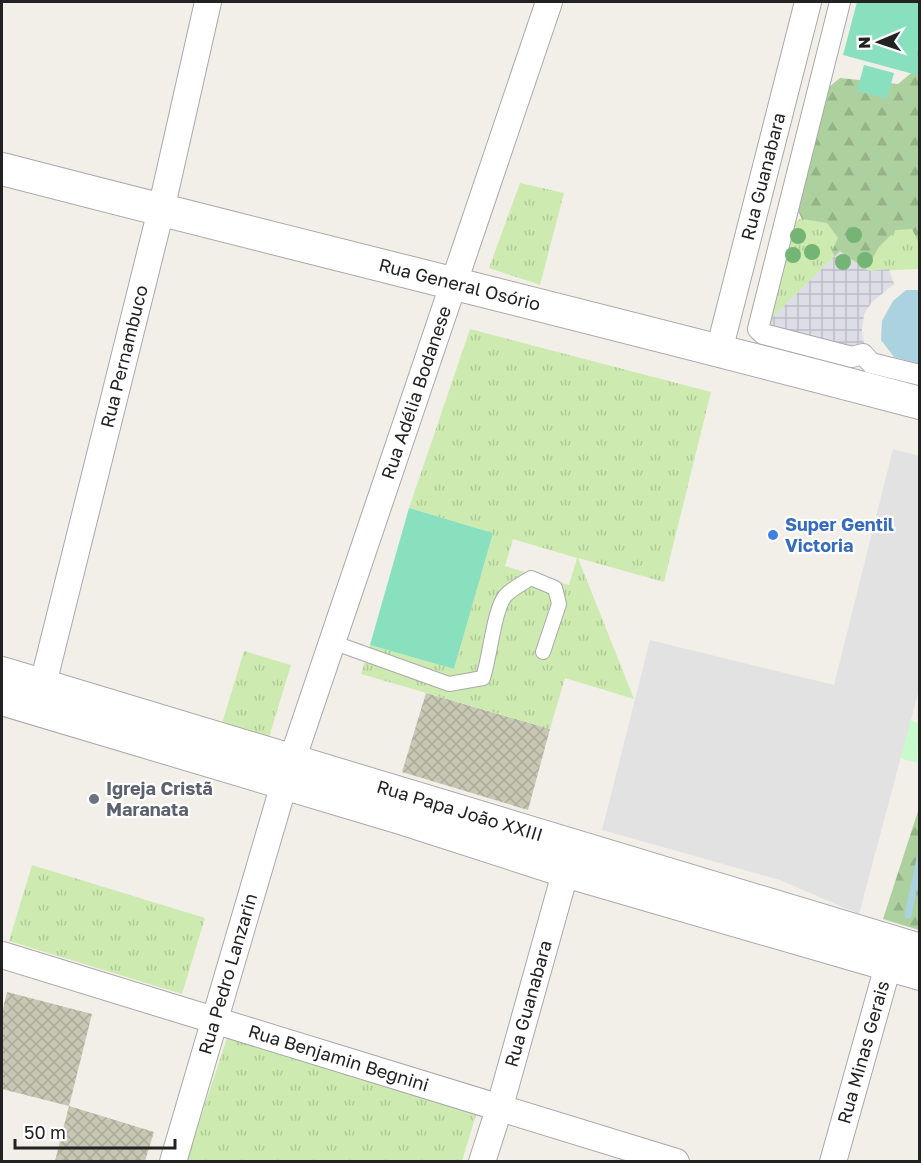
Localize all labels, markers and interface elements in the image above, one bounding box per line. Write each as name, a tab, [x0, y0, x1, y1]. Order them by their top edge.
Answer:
north arrow	[849, 12, 909, 72]
text: N	[854, 36, 874, 49]
street label: Rua Guanabara	[736, 110, 789, 242]
street label: Rua General Osório	[377, 253, 543, 315]
street label: Rua Pernambuco	[95, 283, 152, 430]
street label: Rua Adélia Bodanese	[376, 303, 455, 482]
place label: Super Gentil Victoria	[785, 513, 894, 556]
marker: Super Gentil Victoria	[766, 528, 780, 542]
street label: Rua Papa João XXIII	[374, 775, 546, 846]
place label: Igreja Cristã Maranata	[106, 777, 213, 820]
marker: Igreja Cristã Maranata	[87, 792, 101, 806]
street label: Rua Pedro Lanzarin	[193, 891, 261, 1057]
street label: Rua Guanabara	[499, 938, 556, 1069]
street label: Rua Minas Gerais	[832, 978, 893, 1126]
street label: Rua Benjamin Begnini	[246, 1019, 432, 1095]
scale bar	[15, 1112, 176, 1150]
text: 50 m	[24, 1121, 66, 1143]

